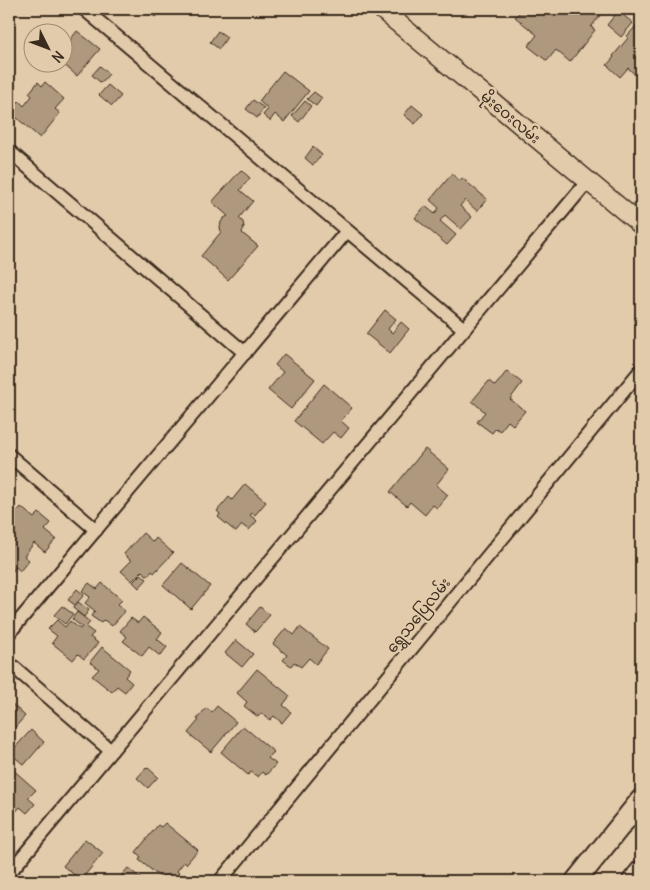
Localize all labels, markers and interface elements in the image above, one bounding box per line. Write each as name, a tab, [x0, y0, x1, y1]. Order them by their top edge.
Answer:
north arrow	[22, 22, 72, 72]
text: N	[48, 47, 68, 66]
street label: မိုးဝေးလမ်း	[475, 87, 545, 150]
street label: ရွှေသပြေလမ်း	[382, 573, 457, 658]

